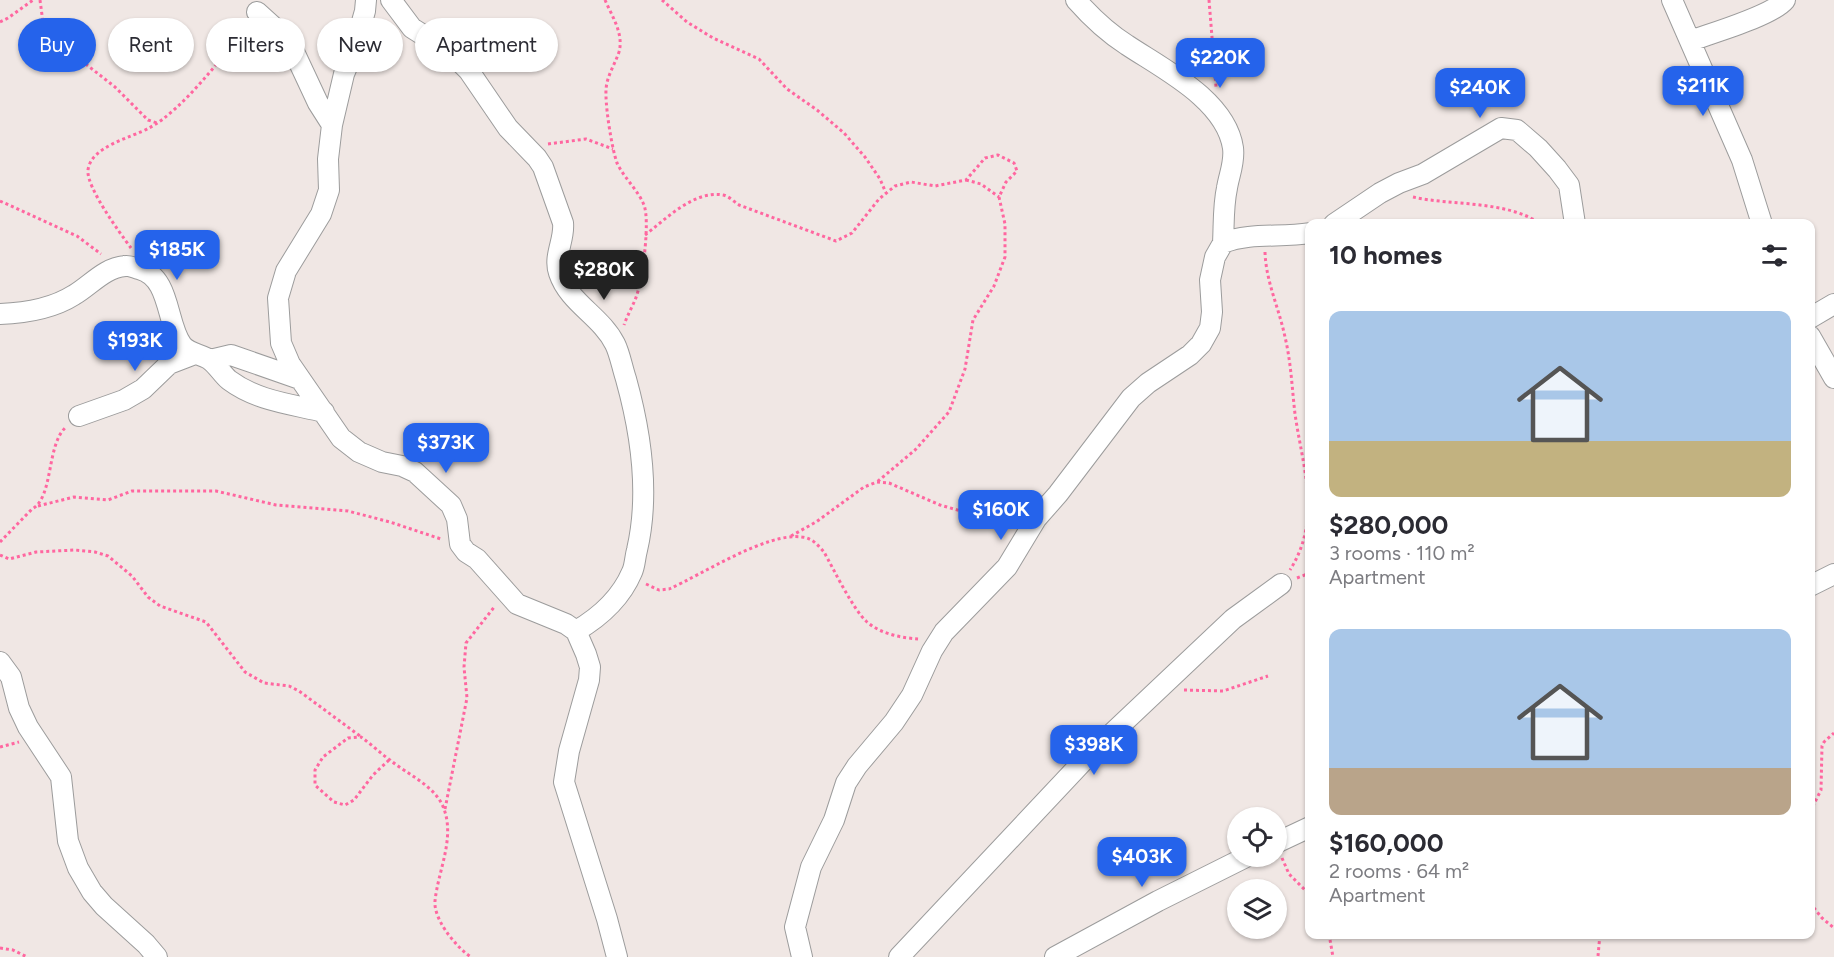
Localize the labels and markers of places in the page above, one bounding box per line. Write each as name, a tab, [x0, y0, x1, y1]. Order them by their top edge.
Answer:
pin: $220K	[1178, 38, 1262, 89]
pin: $211K	[1661, 66, 1745, 117]
pin: $240K	[1438, 68, 1522, 119]
pin: $185K	[135, 230, 219, 281]
pin: $280K	[562, 250, 646, 301]
pin: $193K	[93, 321, 177, 372]
pin: $373K	[404, 423, 488, 474]
pin: $160K	[959, 490, 1043, 541]
pin: $398K	[1052, 725, 1136, 776]
pin: $403K	[1100, 837, 1184, 888]

